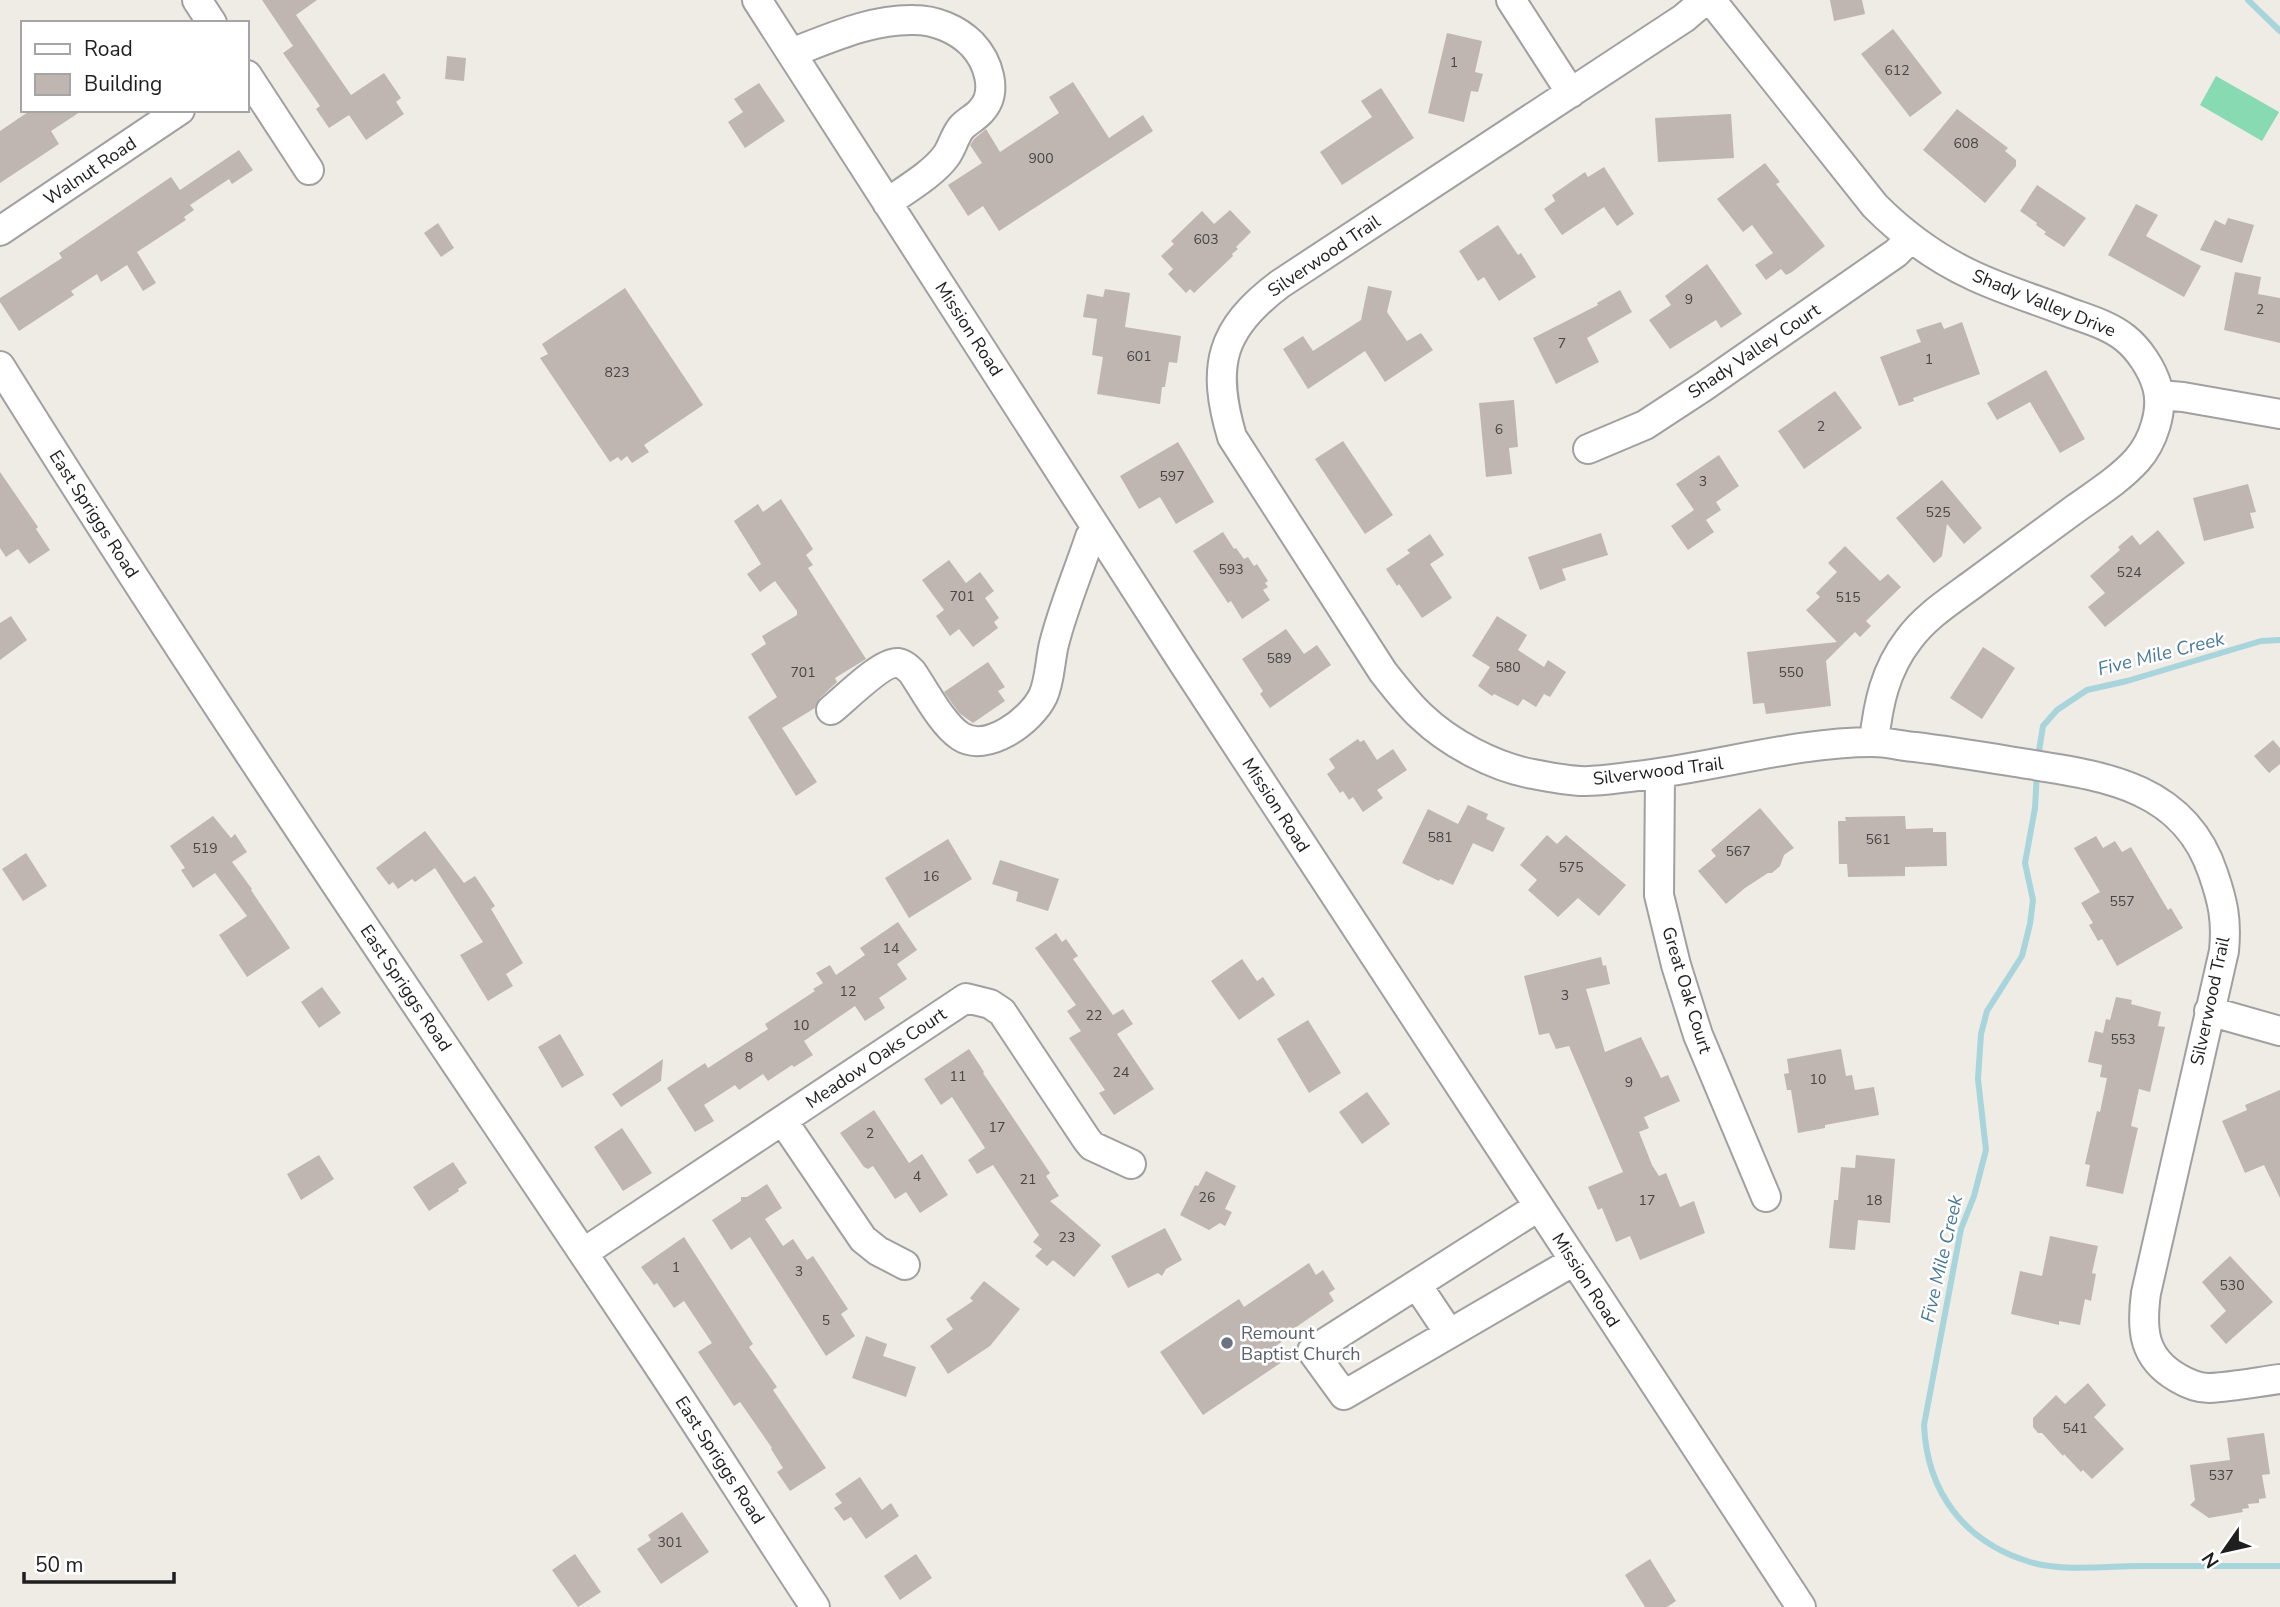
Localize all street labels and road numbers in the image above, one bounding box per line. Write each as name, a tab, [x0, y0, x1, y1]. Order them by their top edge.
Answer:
street label: Walnut Road	[39, 131, 141, 211]
street label: Silverwood Trail	[1263, 209, 1386, 303]
street label: Shady Valley Drive	[1969, 263, 2119, 343]
street label: Mission Road	[930, 277, 1008, 381]
street label: Shady Valley Court	[1683, 297, 1825, 404]
street label: East Spriggs Road	[44, 445, 144, 583]
street label: Silverwood Trail	[1591, 751, 1725, 791]
street label: Mission Road	[1237, 753, 1315, 857]
street label: East Spriggs Road	[355, 920, 457, 1056]
street label: Great Oak Court	[1656, 924, 1718, 1057]
street label: Silverwood Trail	[2185, 934, 2236, 1068]
street label: Meadow Oaks Court	[801, 1002, 952, 1114]
street label: Mission Road	[1547, 1228, 1625, 1332]
street label: East Spriggs Road	[670, 1391, 770, 1529]

